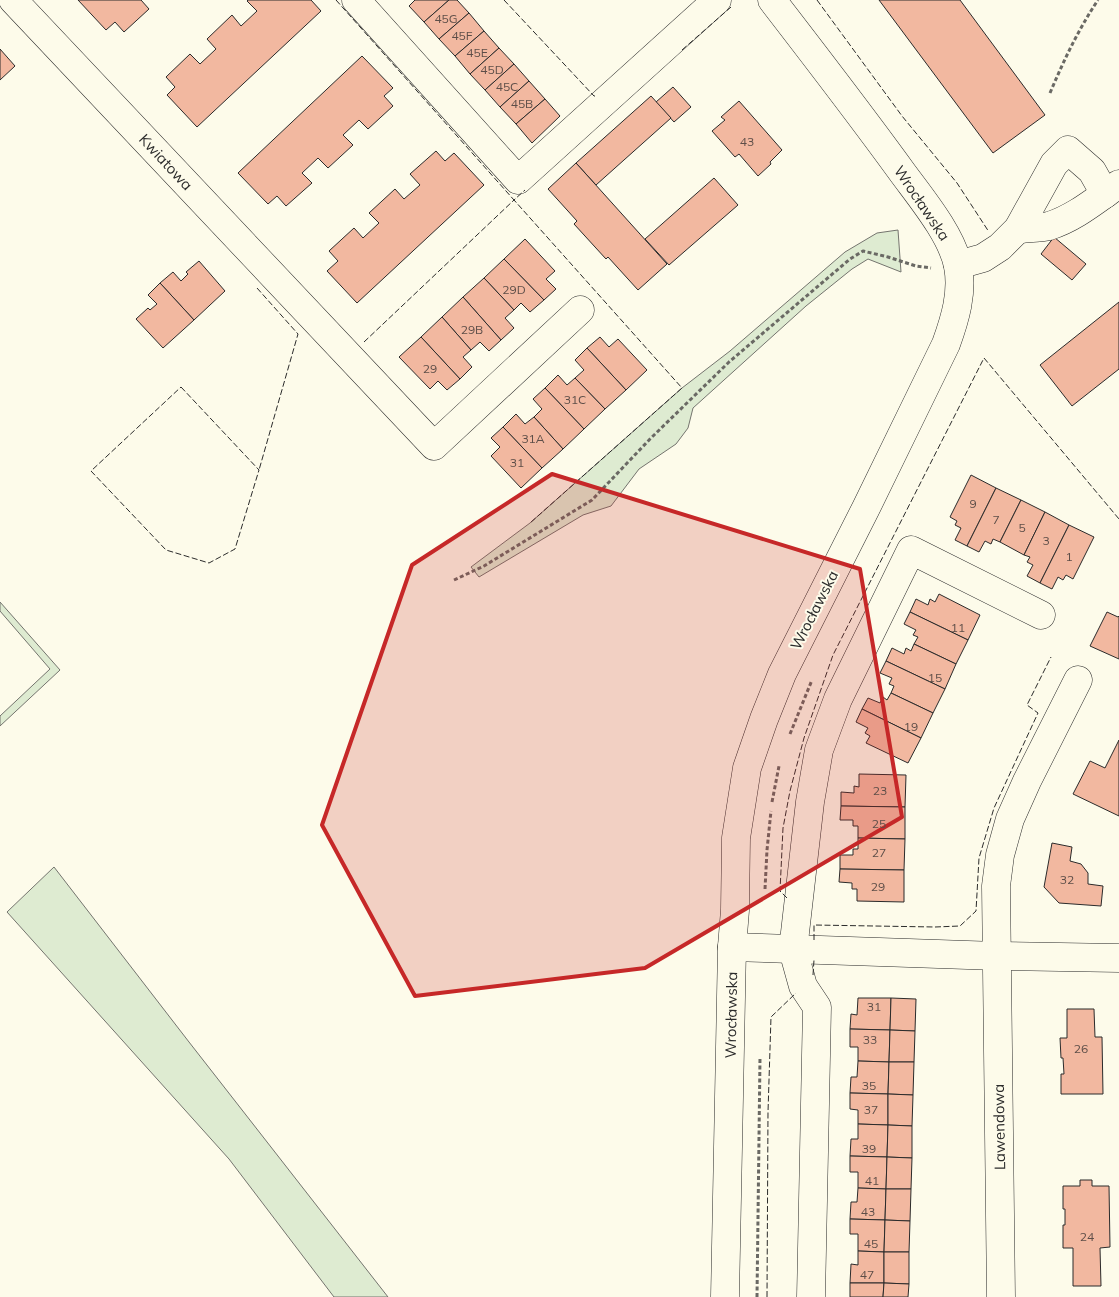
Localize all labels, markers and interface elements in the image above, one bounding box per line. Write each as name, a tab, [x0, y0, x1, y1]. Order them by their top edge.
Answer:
house number: 45G	[434, 11, 458, 26]
house number: 45F	[451, 28, 473, 43]
house number: 45E	[466, 45, 488, 60]
house number: 45D	[480, 62, 504, 77]
house number: 45C	[496, 79, 518, 94]
house number: 45B	[511, 96, 533, 111]
street label: Kwiatowa	[135, 130, 197, 194]
house number: 43	[740, 134, 754, 149]
street label: Wrocławska	[890, 162, 954, 244]
house number: 29D	[502, 282, 526, 297]
house number: 29B	[461, 322, 483, 337]
house number: 29	[423, 361, 437, 376]
house number: 31C	[564, 392, 586, 407]
house number: 31A	[521, 431, 545, 446]
house number: 31	[510, 455, 524, 470]
house number: 9	[969, 496, 977, 511]
house number: 7	[992, 512, 1000, 527]
house number: 5	[1018, 520, 1026, 535]
house number: 3	[1042, 533, 1050, 548]
house number: 1	[1065, 549, 1073, 564]
street label: Wrocławska	[786, 567, 842, 653]
house number: 11	[951, 620, 965, 635]
house number: 15	[928, 670, 942, 685]
house number: 19	[904, 719, 918, 734]
house number: 23	[873, 783, 887, 798]
house number: 25	[872, 816, 886, 831]
house number: 27	[872, 845, 886, 860]
house number: 32	[1060, 872, 1074, 887]
house number: 29	[871, 879, 885, 894]
street label: Wrocławska	[721, 972, 741, 1058]
house number: 31	[867, 999, 881, 1014]
house number: 33	[863, 1032, 877, 1047]
house number: 26	[1074, 1041, 1088, 1056]
house number: 35	[862, 1078, 876, 1093]
street label: Lawendowa	[989, 1084, 1009, 1170]
house number: 37	[864, 1102, 878, 1117]
house number: 39	[862, 1141, 876, 1156]
house number: 41	[865, 1173, 879, 1188]
house number: 43	[861, 1204, 875, 1219]
house number: 24	[1080, 1229, 1094, 1244]
house number: 45	[864, 1236, 878, 1251]
house number: 47	[860, 1267, 874, 1282]

